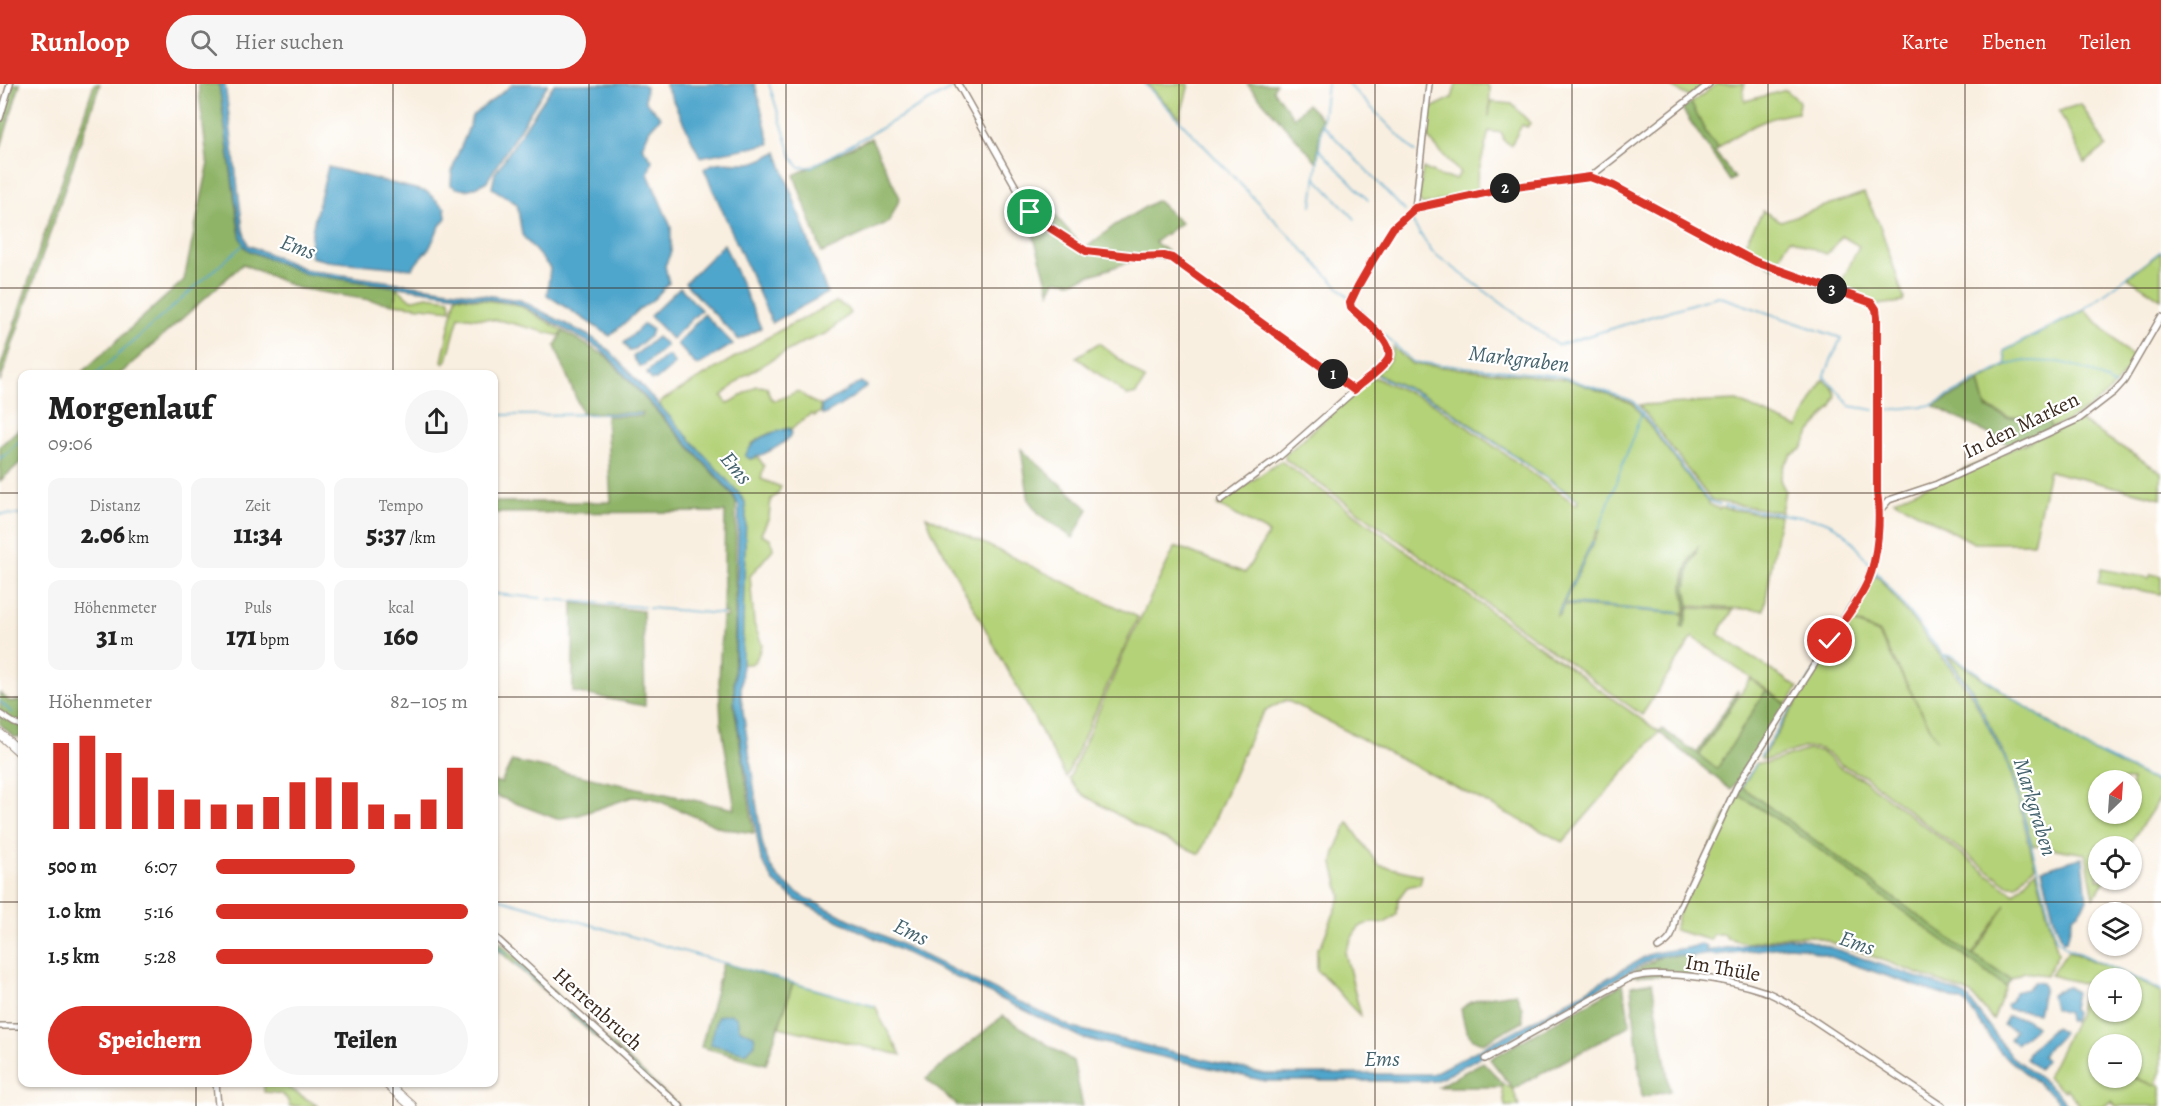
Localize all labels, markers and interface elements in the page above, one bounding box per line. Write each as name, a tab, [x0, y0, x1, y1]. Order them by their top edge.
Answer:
search box	[166, 15, 586, 69]
text: Runloop	[30, 23, 130, 61]
icon: search	[187, 26, 220, 59]
text: Hier suchen	[235, 27, 344, 57]
text: Karte	[1901, 28, 1949, 56]
text: Ebenen	[1982, 28, 2046, 56]
text: Teilen	[2079, 28, 2131, 56]
pin: 2	[1490, 173, 1520, 203]
text: 2	[1501, 177, 1509, 199]
pin	[1004, 186, 1055, 237]
icon: arrive	[1013, 195, 1046, 228]
water label: Ems	[276, 227, 320, 267]
pin: 3	[1817, 274, 1847, 304]
text: 3	[1829, 278, 1835, 300]
water label: Markgraben	[1467, 338, 1571, 380]
pin: 1	[1318, 359, 1348, 389]
text: 1	[1330, 363, 1336, 385]
text: Morgenlauf	[48, 385, 213, 430]
street label: In den Marken	[1958, 385, 2084, 465]
button: share	[405, 390, 468, 453]
text: 09:06	[48, 430, 92, 457]
water label: Ems	[713, 445, 759, 492]
text: Distanz	[89, 495, 141, 517]
text: Zeit	[245, 495, 271, 517]
text: Tempo	[379, 495, 423, 517]
text: 2.06	[81, 517, 125, 552]
text: 11:34	[233, 517, 283, 552]
text: 5:37	[366, 517, 406, 552]
text: km	[125, 527, 149, 549]
text: /km	[406, 527, 436, 549]
text: Höhenmeter	[73, 597, 157, 619]
text: Puls	[244, 597, 272, 619]
text: kcal	[388, 597, 414, 619]
pin	[1804, 615, 1855, 666]
text: 31	[96, 619, 117, 654]
text: 171	[226, 619, 257, 654]
text: 160	[384, 619, 418, 654]
icon: check	[1813, 624, 1846, 657]
text: m	[117, 629, 134, 651]
text: bpm	[257, 629, 290, 651]
text: Höhenmeter	[48, 688, 152, 715]
text: 82–105 m	[390, 688, 468, 715]
water label: Markgraben	[2006, 754, 2064, 860]
north arrow	[2088, 770, 2142, 824]
map controls	[2088, 770, 2142, 1088]
button: locate	[2088, 836, 2142, 890]
text: 500 m	[48, 853, 97, 880]
text: 6:07	[144, 853, 177, 880]
text: 1.0 km	[48, 898, 101, 925]
text: 5:16	[144, 898, 173, 925]
button: layers	[2088, 902, 2142, 956]
water label: Ems	[888, 911, 934, 953]
water label: Ems	[1835, 923, 1879, 963]
text: 1.5 km	[48, 943, 100, 970]
text: 5:28	[144, 943, 177, 970]
street label: Im Thüle	[1683, 948, 1763, 988]
street label: Herrenbruch	[547, 961, 649, 1057]
button: +	[2088, 968, 2142, 1022]
button: Speichern	[48, 1006, 252, 1075]
button: Teilen	[264, 1006, 468, 1075]
button: −	[2088, 1034, 2142, 1088]
water label: Ems	[1364, 1044, 1400, 1074]

